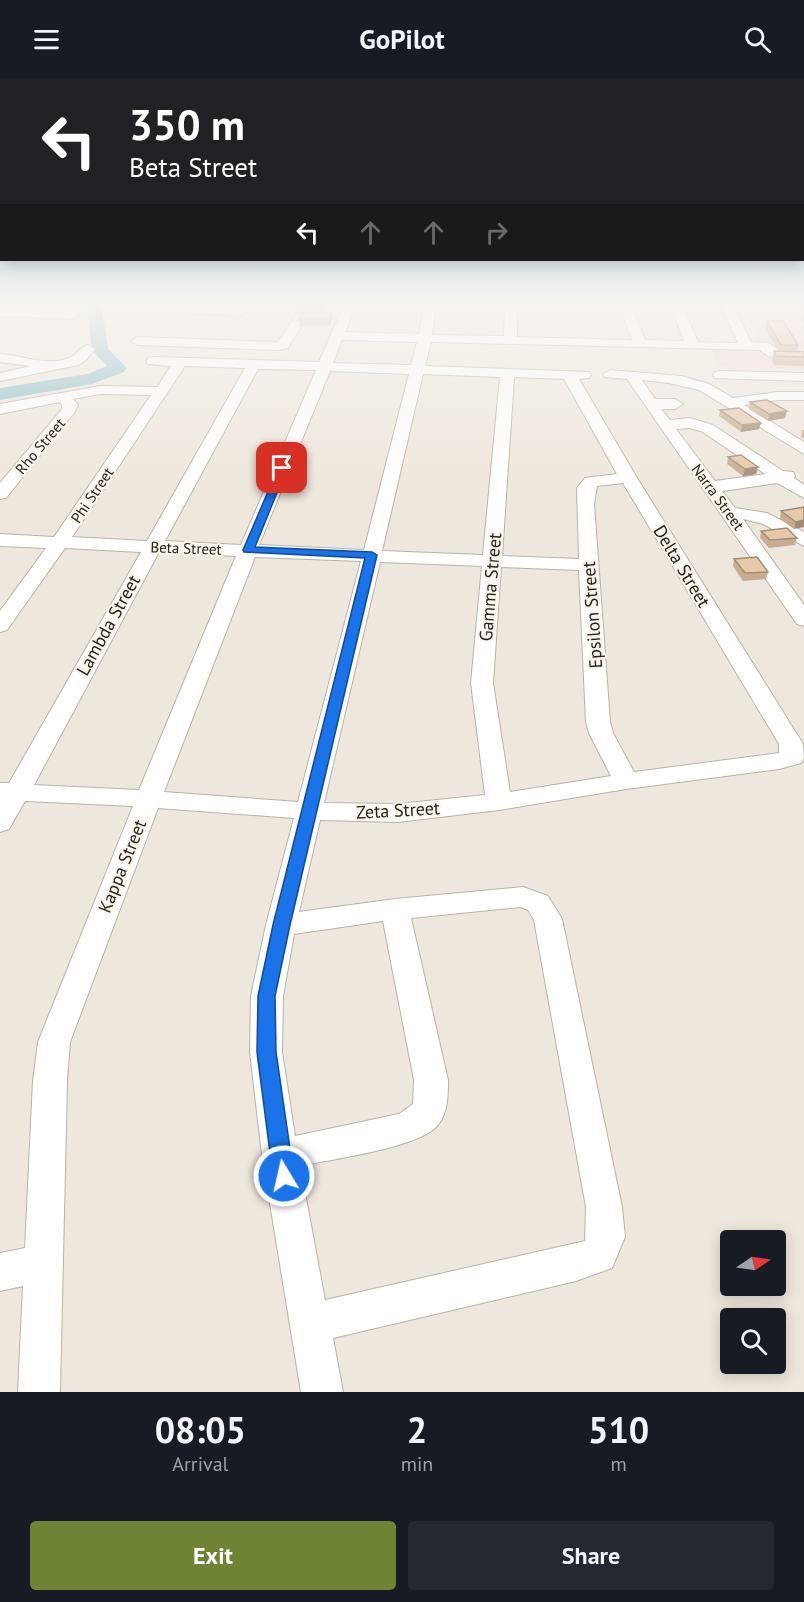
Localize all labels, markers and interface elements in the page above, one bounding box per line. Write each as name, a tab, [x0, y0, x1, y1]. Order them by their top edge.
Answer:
text: GoPilot	[359, 22, 445, 56]
icon: menu	[30, 23, 63, 56]
icon: search	[741, 23, 774, 56]
text: 350 m	[129, 97, 245, 152]
icon: left	[30, 102, 108, 180]
text: Beta Street	[129, 150, 257, 184]
icon: left	[291, 216, 324, 249]
icon: ahead	[354, 216, 387, 249]
icon: ahead	[417, 216, 450, 249]
icon: right	[480, 216, 513, 249]
street label: Rho Street	[11, 414, 69, 478]
pin	[256, 442, 307, 493]
icon: arrive	[265, 451, 298, 484]
street label: Narra Street	[688, 460, 748, 534]
street label: Phi Street	[67, 464, 117, 526]
street label: Delta Street	[648, 521, 716, 611]
street label: Gamma Street	[474, 532, 506, 642]
street label: Beta Street	[150, 537, 222, 559]
street label: Epsilon Street	[577, 561, 607, 669]
street label: Lambda Street	[71, 571, 145, 679]
street label: Zeta Street	[356, 796, 440, 824]
street label: Kappa Street	[93, 816, 151, 916]
position arrow	[252, 1144, 316, 1208]
north arrow	[720, 1230, 786, 1296]
map controls	[720, 1230, 786, 1374]
button: search	[720, 1308, 786, 1374]
text: 08:05	[155, 1406, 246, 1453]
text: 2	[407, 1406, 427, 1453]
text: 510	[588, 1406, 649, 1453]
text: Arrival	[172, 1451, 228, 1477]
text: min	[401, 1451, 433, 1477]
text: m	[611, 1451, 627, 1477]
button: Exit	[30, 1521, 396, 1590]
button: Share	[408, 1521, 774, 1590]

